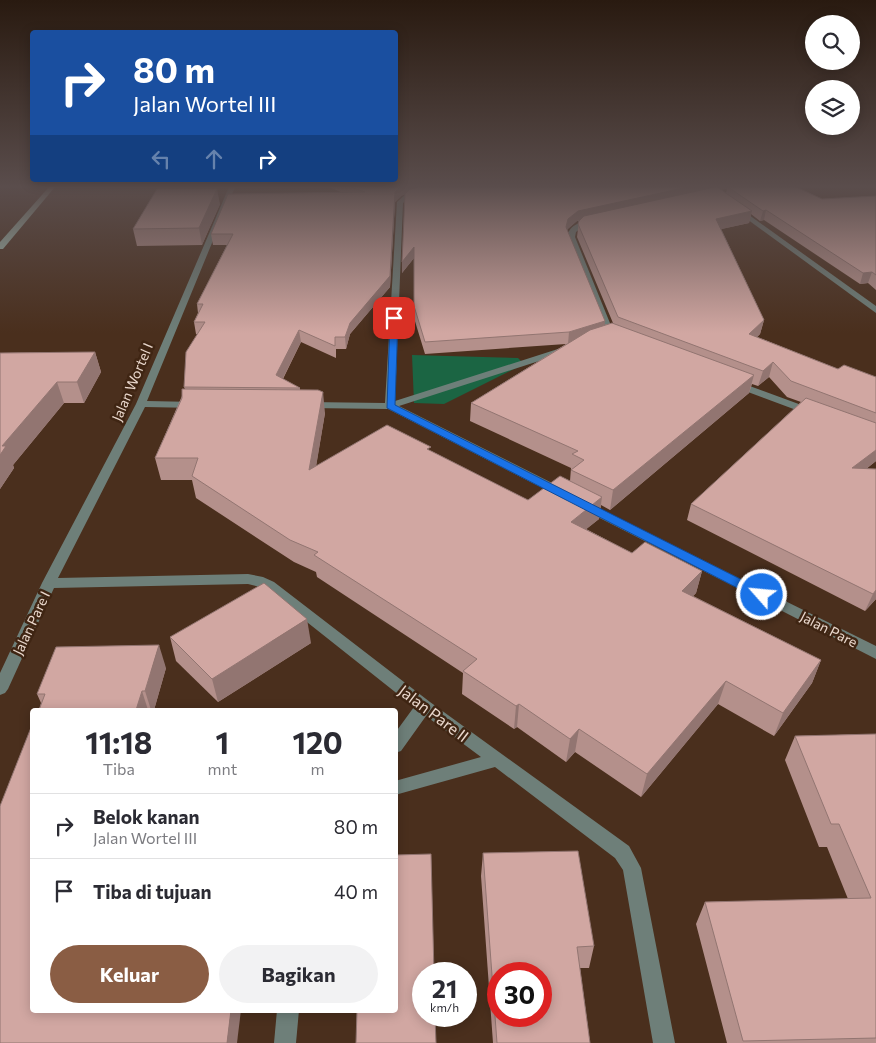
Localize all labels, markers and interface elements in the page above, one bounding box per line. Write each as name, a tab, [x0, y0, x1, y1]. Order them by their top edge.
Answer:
map controls	[805, 15, 860, 135]
button: search	[805, 15, 860, 70]
text: 80 m	[133, 47, 215, 90]
icon: right	[50, 50, 115, 115]
button: layers	[805, 80, 860, 135]
text: Jalan Wortel III	[133, 90, 276, 117]
icon: left	[147, 145, 175, 173]
icon: ahead	[200, 145, 228, 173]
icon: right	[253, 145, 281, 173]
pin	[373, 297, 415, 339]
icon: arrive	[380, 304, 408, 332]
street label: Jalan Wortel I	[108, 340, 156, 424]
position arrow	[735, 568, 787, 620]
street label: Jalan Pare I	[9, 588, 53, 658]
street label: Jalan Pare	[798, 607, 860, 651]
street label: Jalan Pare II	[395, 681, 473, 745]
text: 11:18	[85, 723, 152, 760]
text: 1	[216, 723, 229, 760]
text: 120	[292, 723, 343, 760]
text: Tiba	[103, 759, 135, 778]
text: mnt	[208, 759, 237, 778]
text: m	[311, 759, 325, 778]
text: Belok kanan	[93, 805, 200, 828]
icon: right	[50, 812, 78, 840]
text: 80 m	[334, 815, 378, 838]
text: Jalan Wortel III	[93, 828, 197, 847]
icon: arrive	[50, 877, 78, 905]
text: Tiba di tujuan	[93, 880, 211, 903]
text: 40 m	[334, 880, 378, 903]
button: Keluar	[50, 945, 209, 1003]
button: Bagikan	[219, 945, 378, 1003]
speed limit sign: 30	[487, 962, 552, 1027]
text: 21	[432, 973, 457, 1003]
text: km/h	[430, 1000, 459, 1014]

